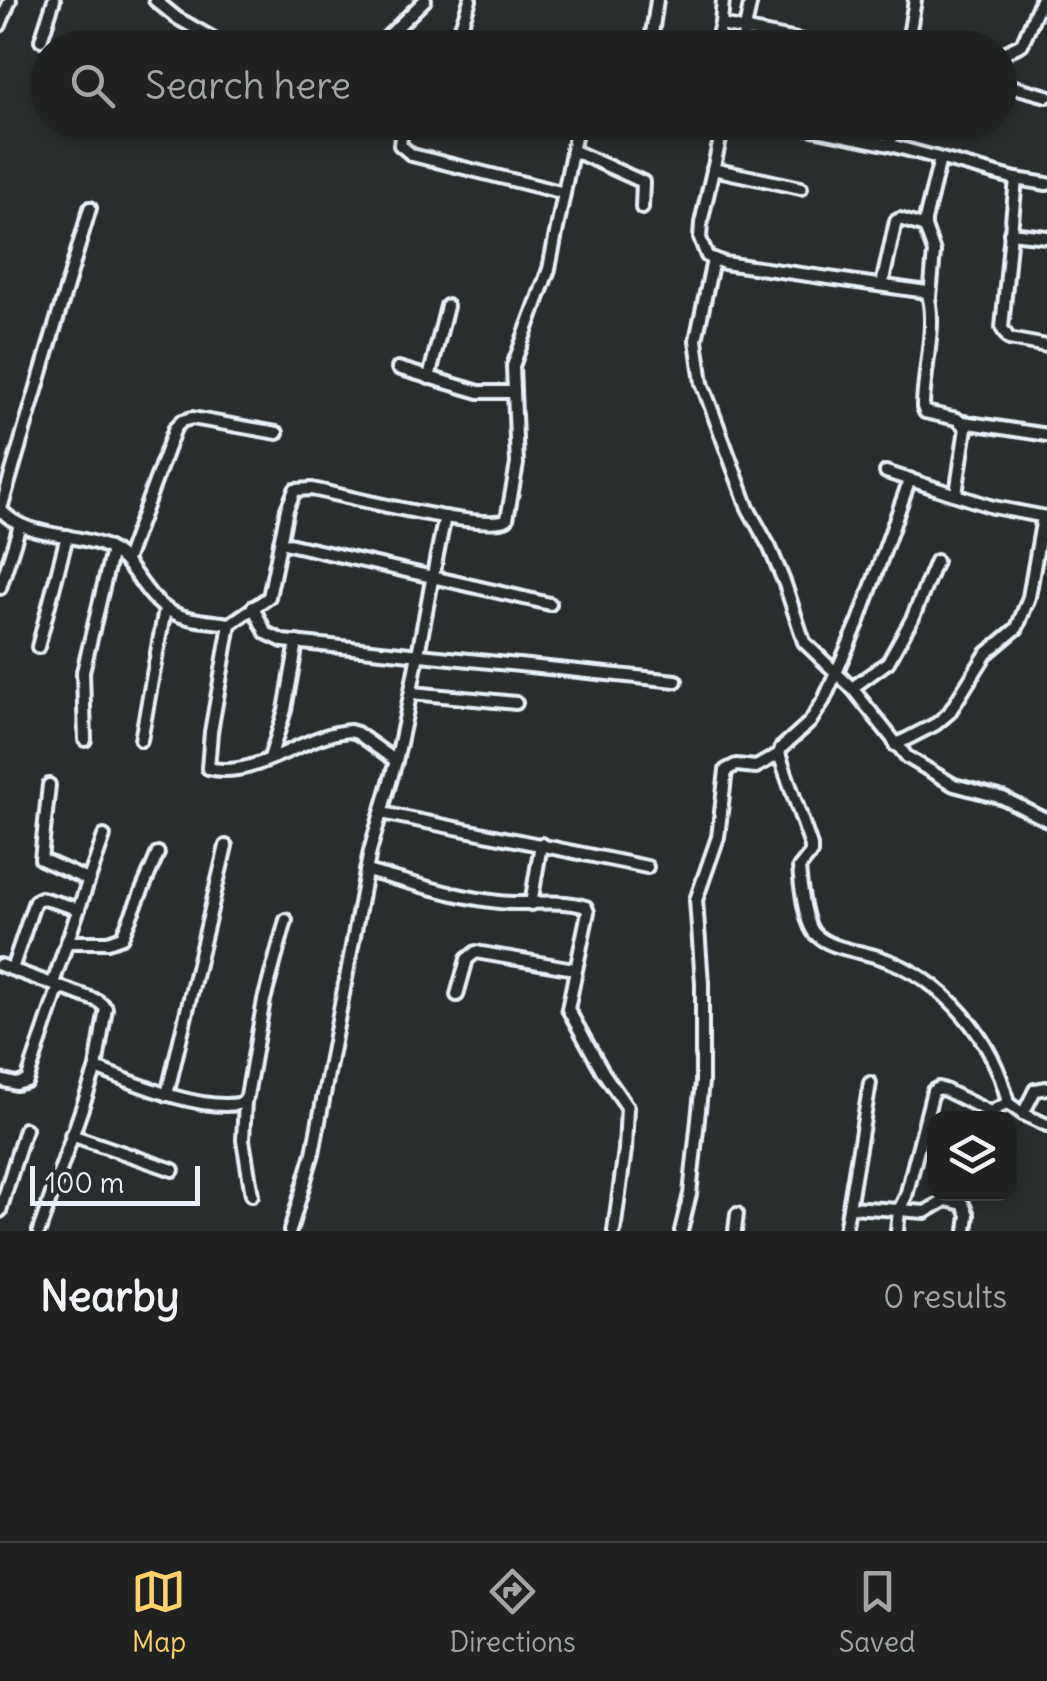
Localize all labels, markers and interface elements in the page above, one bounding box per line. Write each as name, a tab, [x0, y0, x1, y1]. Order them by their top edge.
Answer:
search box	[30, 30, 1017, 140]
icon: search	[65, 58, 120, 113]
text: Search here	[145, 62, 351, 109]
map controls	[927, 1111, 1017, 1201]
button: layers	[927, 1111, 1017, 1201]
scale bar	[30, 1161, 200, 1206]
text: 100 m	[45, 1165, 124, 1201]
text: Nearby	[40, 1270, 179, 1322]
text: 0 results	[883, 1276, 1007, 1317]
tab: Map	[131, 1564, 186, 1660]
tab: Directions	[449, 1564, 576, 1660]
tab: Saved	[839, 1564, 916, 1660]

